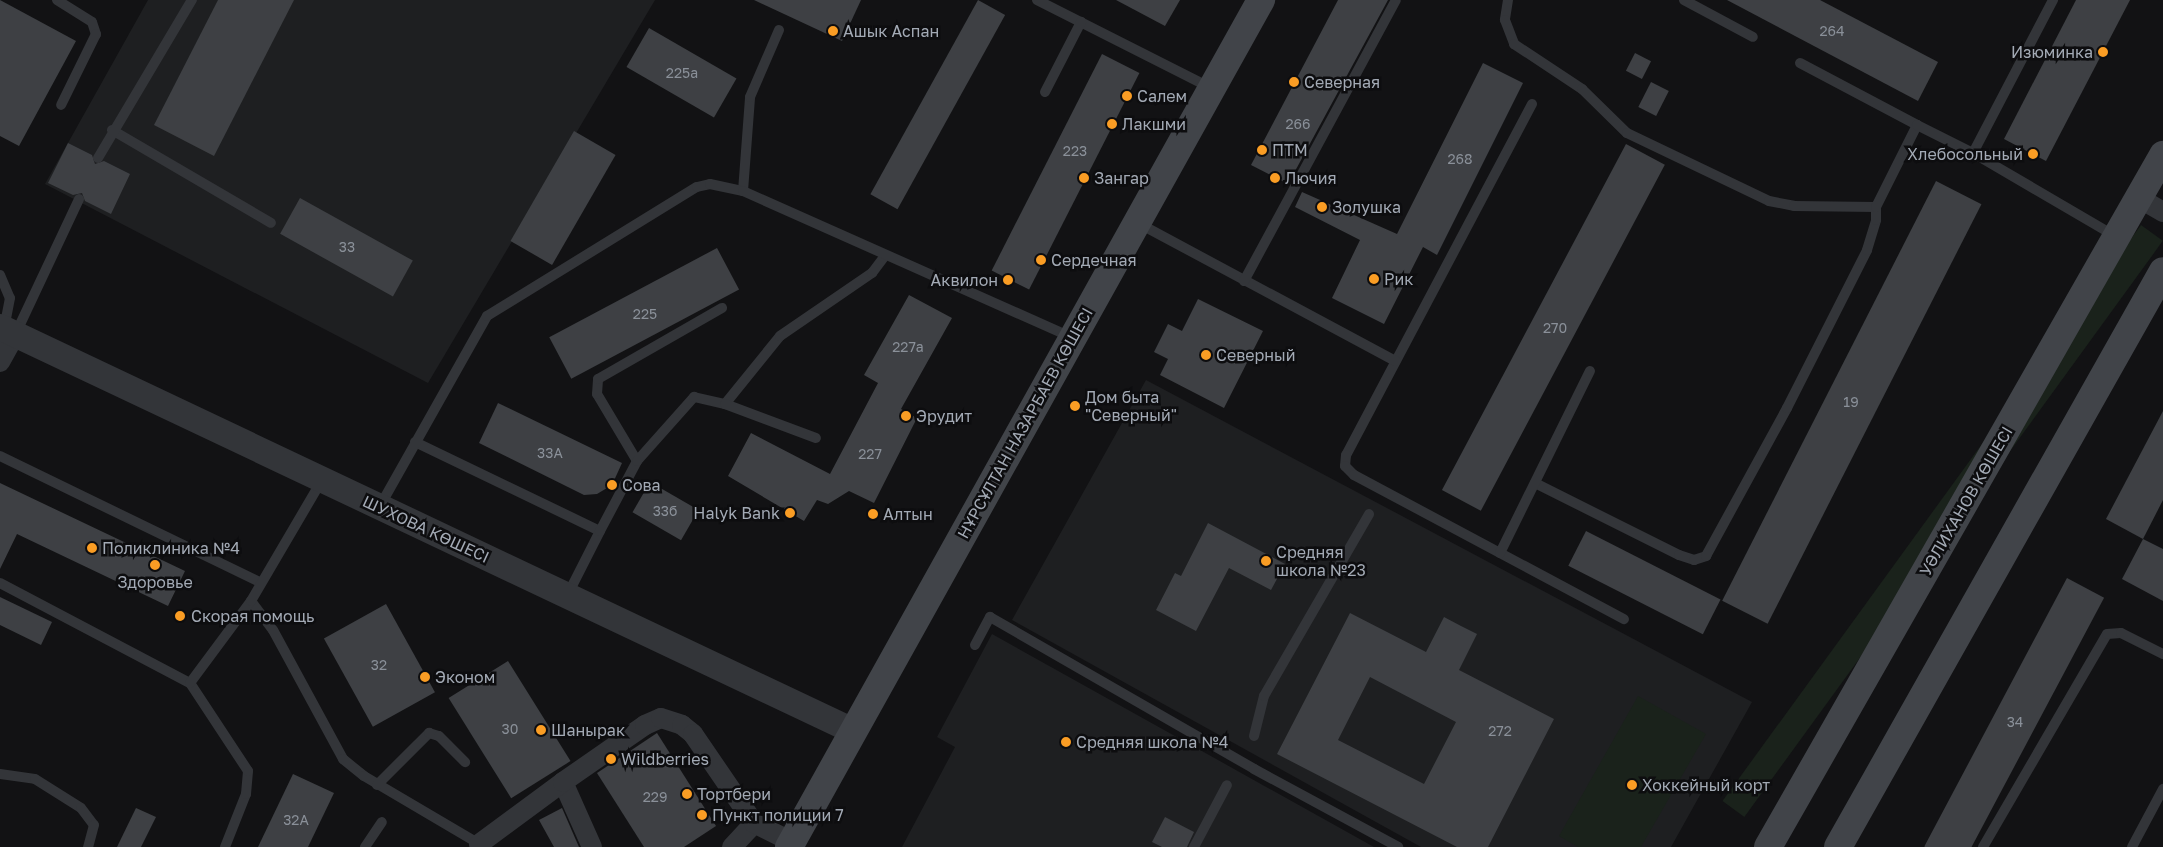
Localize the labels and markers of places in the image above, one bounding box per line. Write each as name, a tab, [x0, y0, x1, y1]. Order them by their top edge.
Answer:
place label: Ашык Аспан	[843, 21, 939, 41]
marker: Ашык Аспан	[827, 25, 839, 37]
place label: Изюминка	[2011, 42, 2093, 62]
marker: Изюминка	[2097, 46, 2109, 58]
place label: Северная	[1304, 72, 1380, 92]
marker: Северная	[1288, 76, 1300, 88]
place label: Салем	[1137, 86, 1187, 106]
marker: Салем	[1121, 90, 1133, 102]
place label: Лакшми	[1122, 114, 1186, 134]
marker: Лакшми	[1106, 118, 1118, 130]
place label: ПТМ	[1272, 140, 1308, 160]
marker: ПТМ	[1256, 144, 1268, 156]
place label: Хлебосольный	[1907, 144, 2023, 164]
marker: Хлебосольный	[2027, 148, 2039, 160]
place label: Зангар	[1094, 168, 1149, 188]
place label: Лючия	[1285, 168, 1337, 188]
marker: Зангар	[1078, 172, 1090, 184]
marker: Лючия	[1269, 172, 1281, 184]
place label: Золушка	[1332, 197, 1401, 217]
marker: Золушка	[1316, 201, 1328, 213]
place label: Сердечная	[1051, 250, 1137, 270]
marker: Сердечная	[1035, 254, 1047, 266]
place label: Рик	[1384, 269, 1413, 289]
place label: Аквилон	[931, 270, 998, 290]
marker: Рик	[1368, 273, 1380, 285]
marker: Аквилон	[1002, 274, 1014, 286]
place label: Северный	[1216, 345, 1296, 365]
marker: Северный	[1200, 349, 1212, 361]
place label: Дом быта "Северный"	[1085, 387, 1177, 425]
marker: Дом быта "Северный"	[1069, 400, 1081, 412]
place label: Эрудит	[916, 406, 972, 426]
marker: Эрудит	[900, 410, 912, 422]
place label: Сова	[622, 475, 661, 495]
marker: Сова	[606, 479, 618, 491]
place label: Halyk Bank	[693, 503, 780, 523]
place label: Алтын	[883, 504, 933, 524]
marker: Halyk Bank	[784, 507, 796, 519]
marker: Алтын	[867, 508, 879, 520]
place label: Поликлиника №4	[102, 538, 240, 558]
marker: Поликлиника №4	[86, 542, 98, 554]
place label: Средняя школа №23	[1276, 542, 1366, 580]
marker: Средняя школа №23	[1260, 555, 1272, 567]
marker: Здоровье	[149, 559, 161, 571]
place label: Здоровье	[117, 572, 193, 592]
place label: Скорая помощь	[191, 606, 315, 626]
marker: Скорая помощь	[173, 609, 187, 623]
place label: Эконом	[435, 667, 495, 687]
marker: Эконом	[419, 671, 431, 683]
place label: Шанырак	[551, 720, 625, 740]
marker: Шанырак	[535, 724, 547, 736]
place label: Средняя школа №4	[1076, 732, 1228, 752]
marker: Средняя школа №4	[1060, 736, 1072, 748]
place label: Wildberries	[621, 749, 709, 769]
marker: Wildberries	[605, 753, 617, 765]
place label: Хоккейный корт	[1642, 775, 1770, 795]
marker: Хоккейный корт	[1626, 779, 1638, 791]
place label: Тортбери	[697, 784, 771, 804]
marker: Тортбери	[681, 788, 693, 800]
place label: Пункт полиции 7	[712, 805, 844, 825]
marker: Пункт полиции 7	[696, 809, 708, 821]

